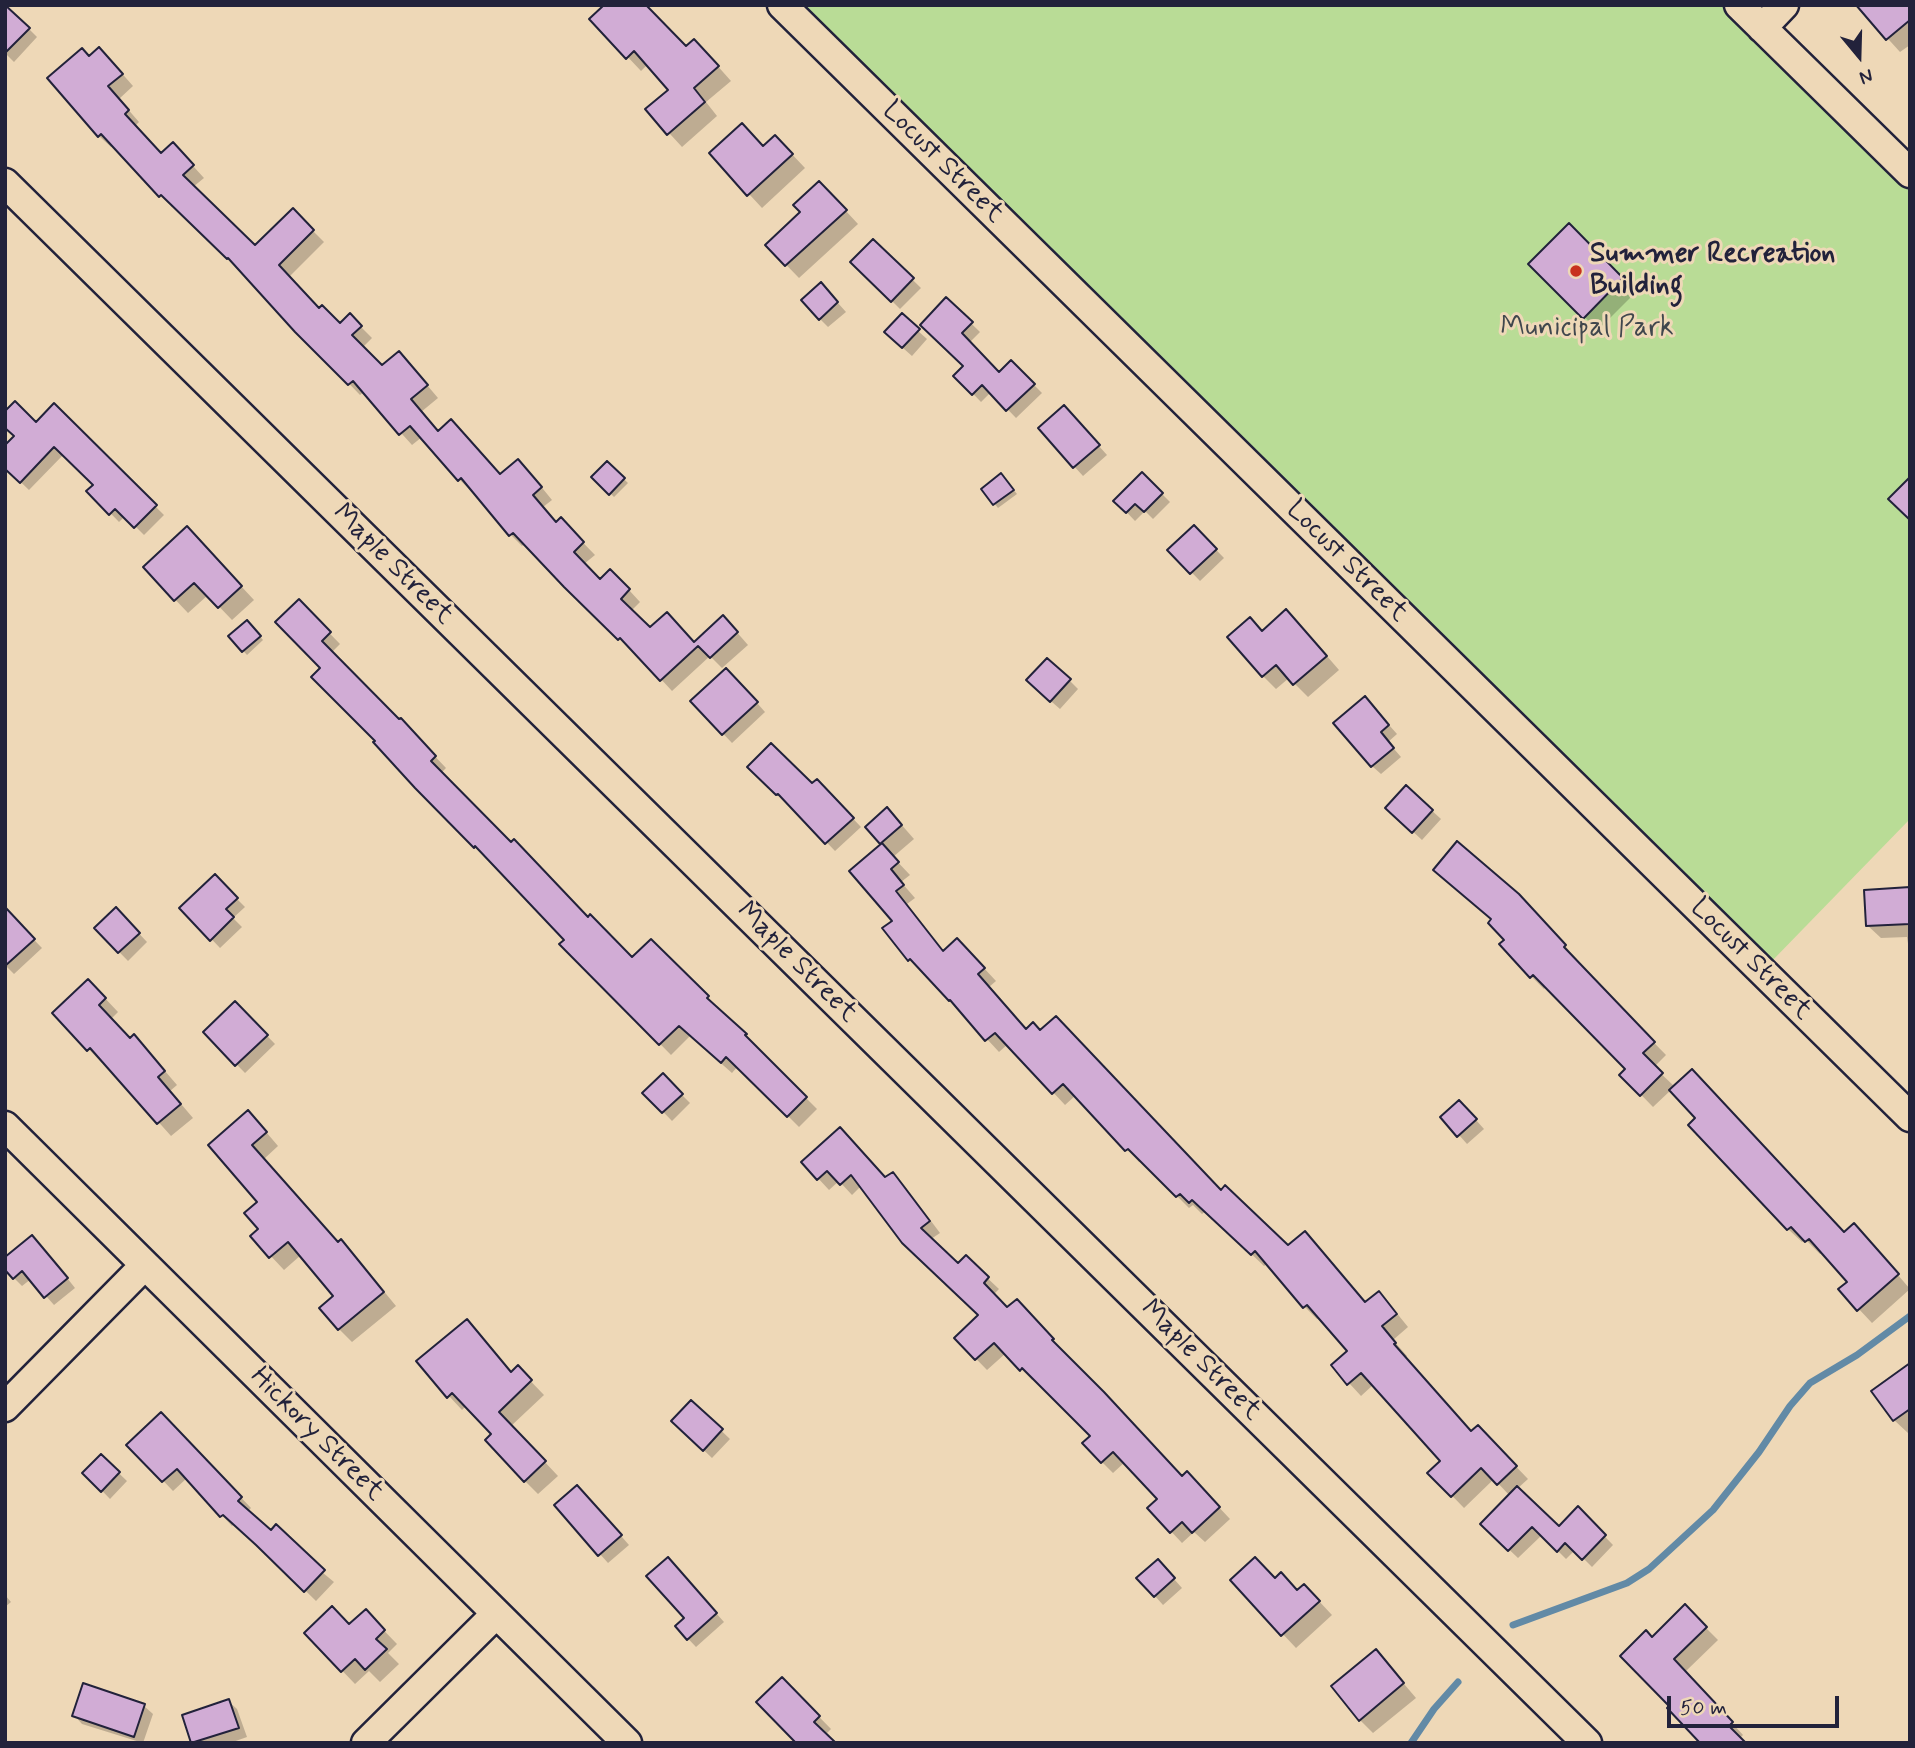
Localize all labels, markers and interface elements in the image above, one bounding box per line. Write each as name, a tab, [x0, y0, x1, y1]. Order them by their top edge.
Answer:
north arrow	[1824, 21, 1894, 91]
text: N	[1856, 62, 1876, 90]
street label: Locust Street	[874, 95, 1010, 231]
place label: Summer Recreation Building	[1590, 238, 1835, 304]
marker: Summer Recreation Building	[1568, 263, 1584, 279]
park label: Municipal Park	[1500, 312, 1674, 346]
street label: Locust Street	[1278, 494, 1414, 630]
street label: Maple Street	[324, 497, 460, 633]
street label: Locust Street	[1682, 892, 1818, 1028]
street label: Maple Street	[728, 895, 864, 1031]
street label: Maple Street	[1132, 1293, 1268, 1429]
street label: Hickory Street	[242, 1361, 390, 1509]
scale bar	[1670, 1682, 1842, 1726]
text: 50 m	[1680, 1694, 1727, 1722]

